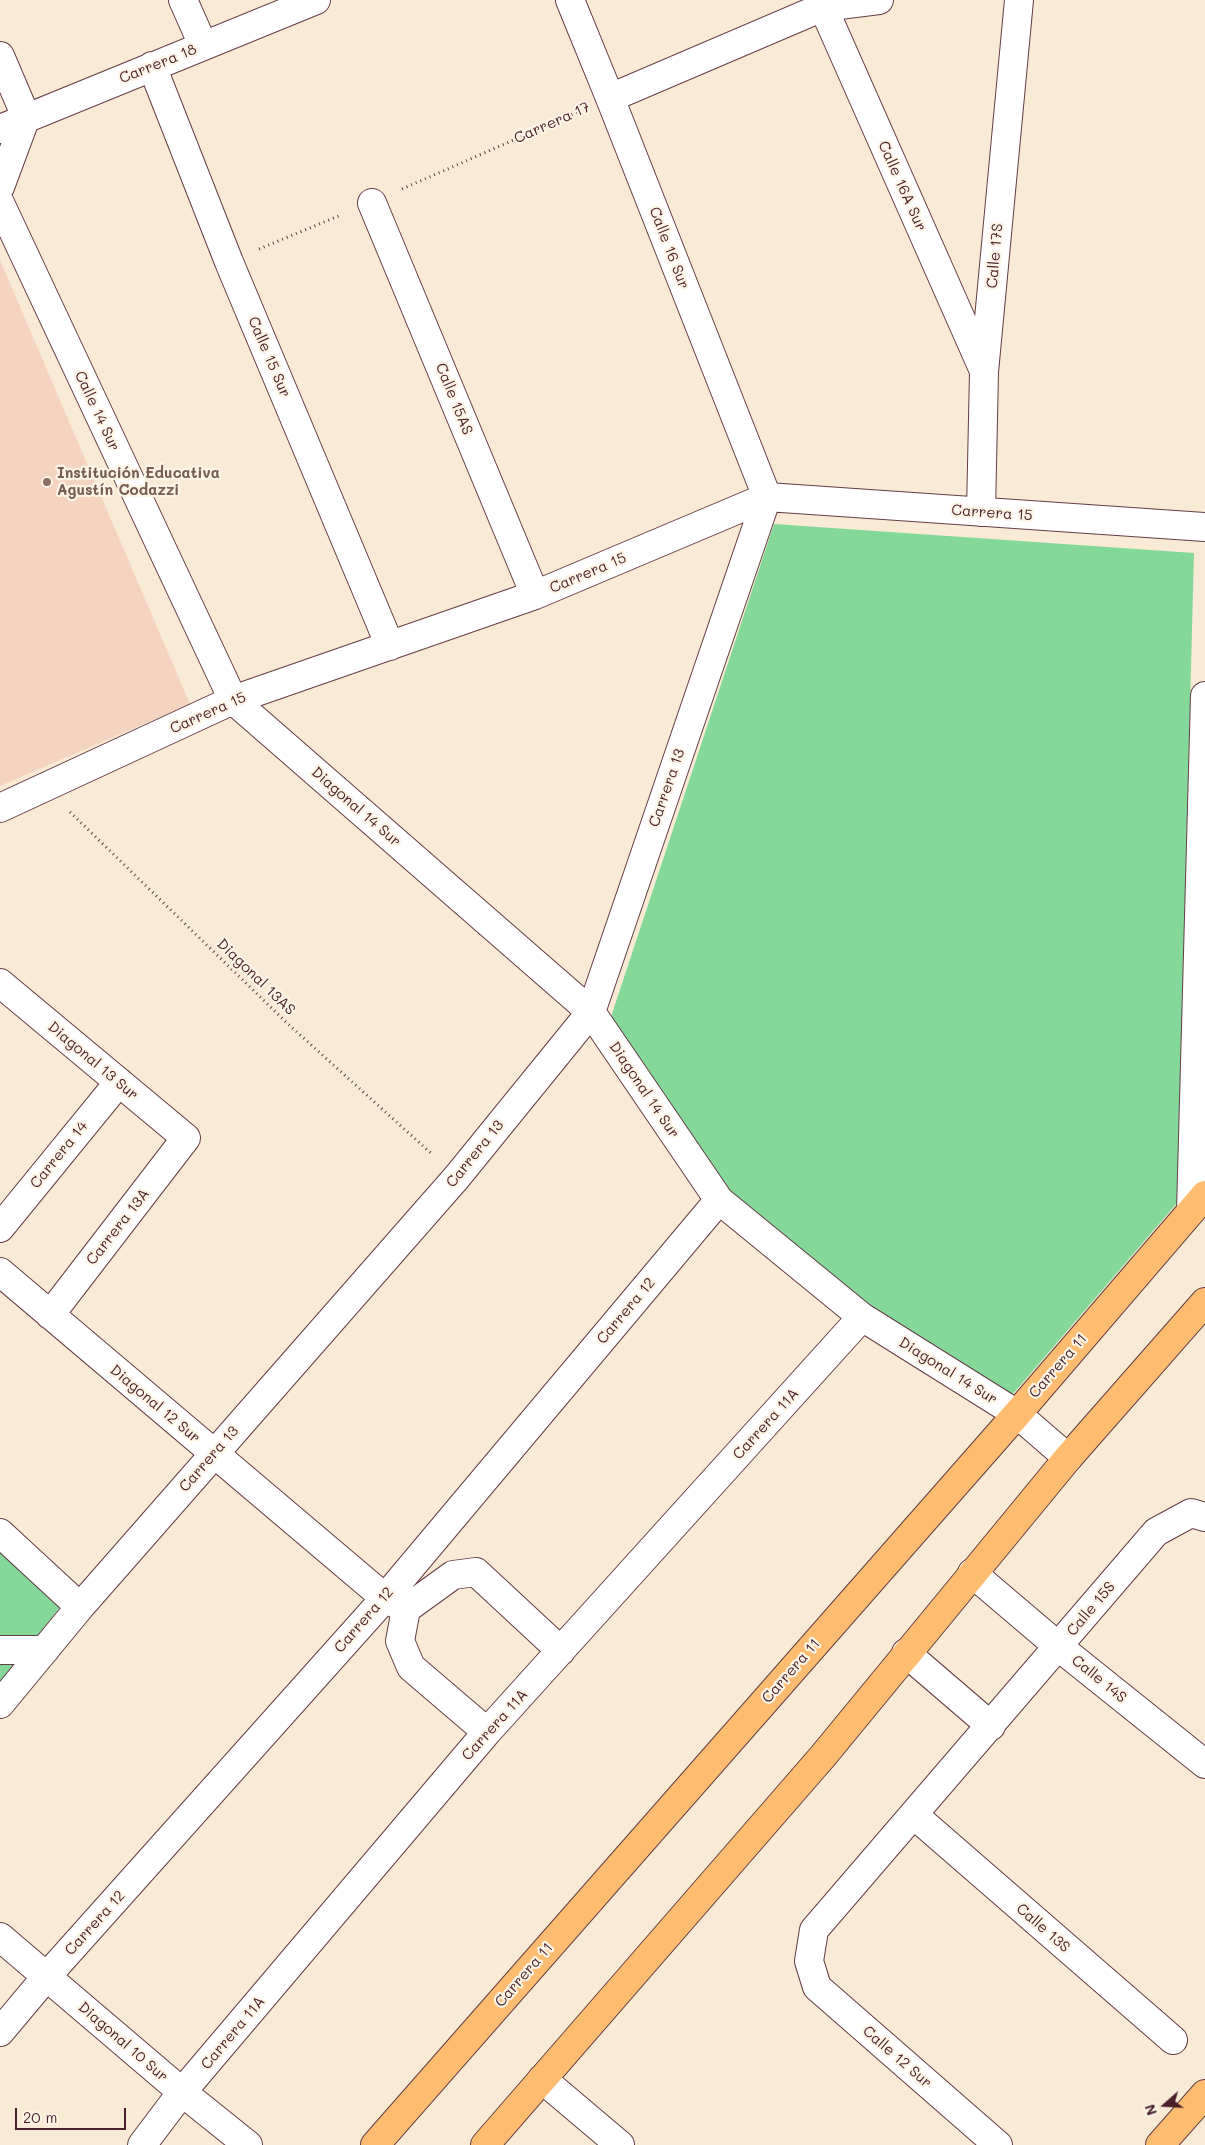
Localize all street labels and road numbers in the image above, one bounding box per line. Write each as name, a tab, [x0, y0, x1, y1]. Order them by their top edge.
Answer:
street label: Carrera 18	[117, 40, 199, 88]
street label: Carrera 17	[511, 98, 593, 148]
street label: Calle 16A Sur	[874, 138, 930, 234]
street label: Calle 16 Sur	[645, 204, 693, 292]
street label: Calle 17S	[983, 223, 1007, 289]
street label: Calle 15 Sur	[244, 314, 294, 400]
street label: Calle 15AS	[431, 360, 477, 438]
street label: Calle 14 Sur	[71, 368, 123, 454]
street label: Carrera 15	[951, 501, 1033, 525]
street label: Carrera 15	[547, 549, 629, 597]
street label: Carrera 15	[167, 688, 249, 738]
street label: Carrera 13	[645, 747, 689, 829]
street label: Diagonal 14 Sur	[308, 763, 404, 851]
street label: Diagonal 13AS	[213, 935, 299, 1019]
street label: Diagonal 13 Sur	[44, 1018, 142, 1104]
street label: Diagonal 14 Sur	[605, 1038, 683, 1142]
street label: Carrera 13	[442, 1117, 508, 1191]
street label: Carrera 14	[26, 1118, 92, 1192]
street label: Carrera 13A	[83, 1185, 153, 1269]
street label: Carrera 12	[593, 1274, 659, 1348]
street label: Carrera 11	[1025, 1330, 1091, 1402]
street label: Diagonal 14 Sur	[896, 1334, 1000, 1408]
street label: Diagonal 12 Sur	[106, 1361, 204, 1447]
street label: Carrera 11A	[729, 1385, 803, 1463]
street label: Carrera 13	[175, 1422, 243, 1496]
street label: Calle 15S	[1063, 1578, 1119, 1640]
street label: Carrera 12	[331, 1583, 397, 1657]
street label: Carrera 11	[758, 1635, 824, 1707]
street label: Calle 14S	[1068, 1651, 1130, 1707]
street label: Carrera 11A	[458, 1686, 532, 1764]
street label: Carrera 12	[61, 1887, 129, 1959]
street label: Calle 13S	[1012, 1900, 1074, 1956]
street label: Carrera 11	[491, 1939, 557, 2011]
street label: Carrera 11A	[197, 1993, 269, 2073]
street label: Diagonal 10 Sur	[74, 1998, 172, 2086]
street label: Calle 12 Sur	[859, 2022, 935, 2092]

